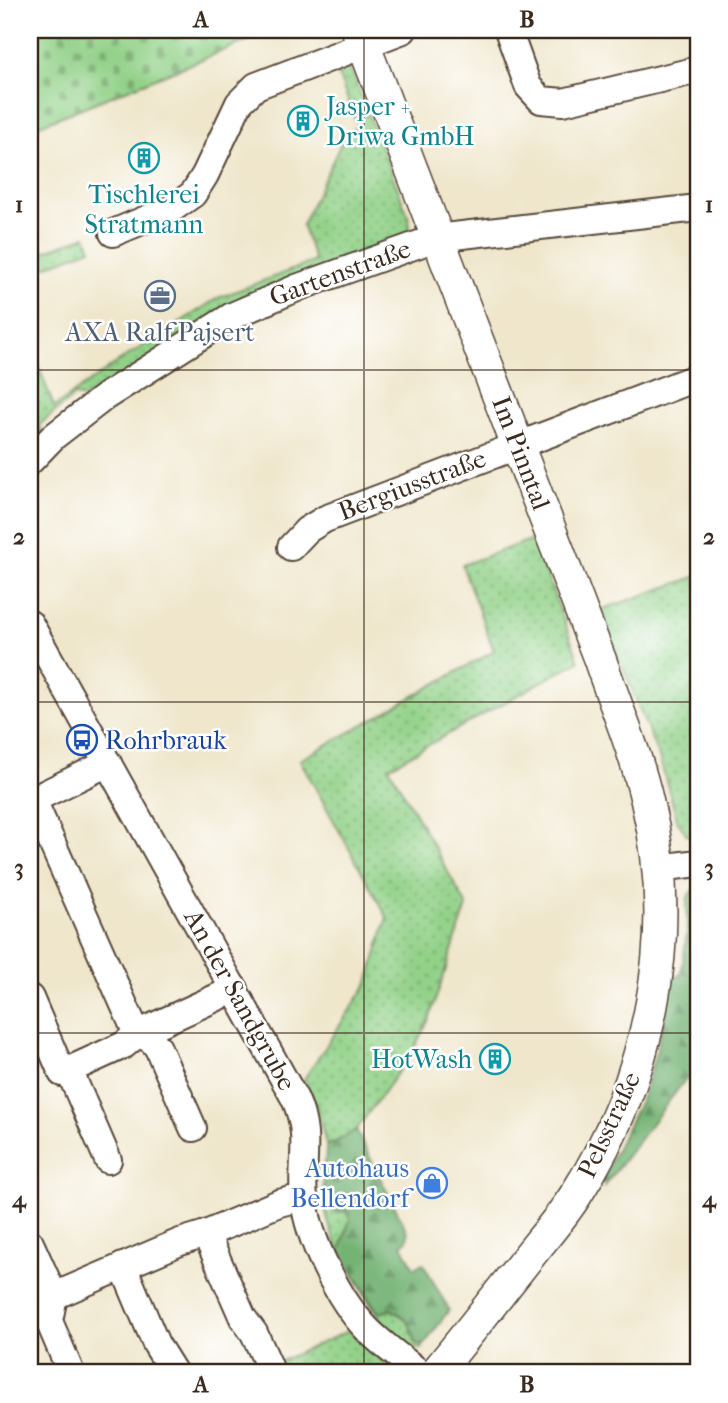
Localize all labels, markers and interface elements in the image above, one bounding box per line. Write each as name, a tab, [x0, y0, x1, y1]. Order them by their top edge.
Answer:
text: A	[192, 6, 210, 33]
text: B	[520, 6, 535, 33]
place label: Jasper + Driwa GmbH	[324, 91, 475, 152]
building icon: Jasper + Driwa GmbH	[286, 104, 320, 138]
building icon: Tischlerei Stratmann	[127, 141, 161, 175]
place label: Tischlerei Stratmann	[85, 179, 203, 240]
text: 1	[15, 191, 23, 218]
text: 1	[705, 191, 713, 218]
street label: Gartenstraße	[265, 233, 415, 313]
office icon: AXA Ralf Pajsert	[143, 279, 177, 313]
place label: AXA Ralf Pajsert	[64, 317, 255, 348]
street label: Im Pinntal	[485, 392, 557, 514]
street label: Bergiusstraße	[334, 443, 490, 527]
text: 2	[13, 523, 25, 550]
text: 2	[703, 523, 715, 550]
bus stop icon: Rohrbrauk	[65, 723, 99, 757]
place label: Rohrbrauk	[105, 725, 227, 756]
text: 3	[14, 854, 24, 881]
text: 3	[704, 854, 714, 881]
street label: An der Sandgrube	[177, 903, 303, 1096]
building icon: HotWash	[478, 1042, 512, 1076]
place label: HotWash	[371, 1044, 472, 1075]
street label: Pelsstraße	[571, 1067, 647, 1183]
place label: Autohaus Bellendorf	[291, 1153, 414, 1214]
shop icon: Autohaus Bellendorf	[415, 1166, 449, 1200]
text: 4	[11, 1186, 27, 1213]
text: 4	[701, 1186, 717, 1213]
text: A	[192, 1371, 210, 1398]
text: B	[520, 1371, 535, 1398]

